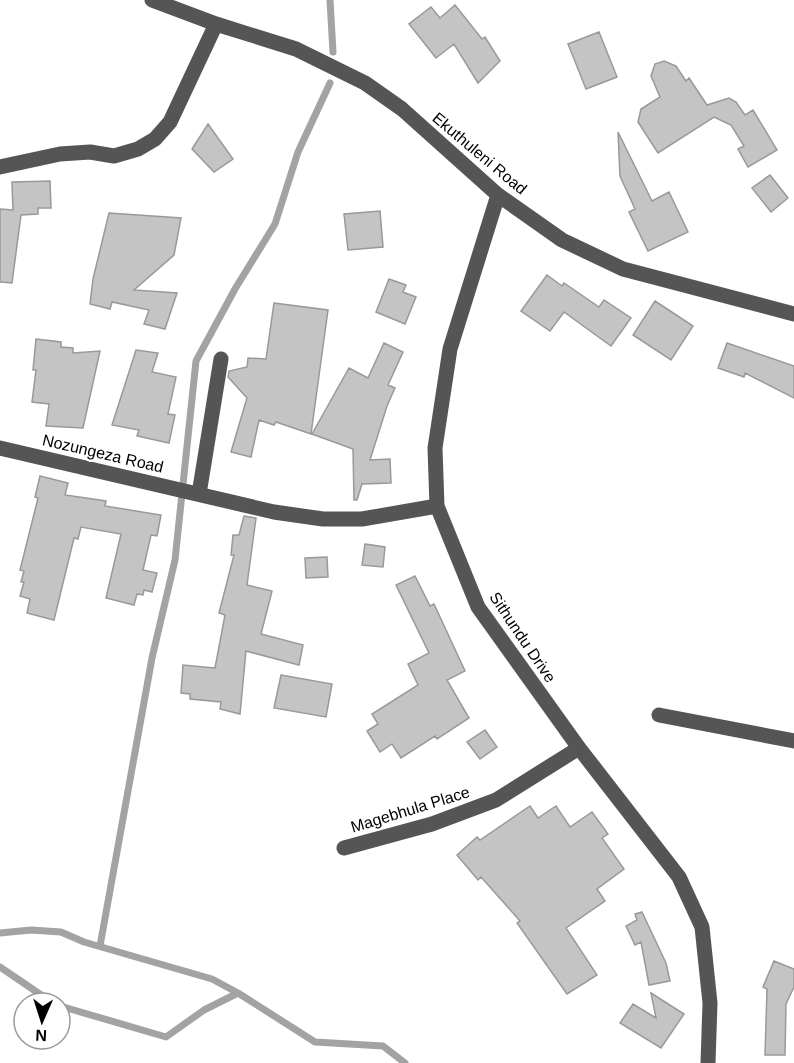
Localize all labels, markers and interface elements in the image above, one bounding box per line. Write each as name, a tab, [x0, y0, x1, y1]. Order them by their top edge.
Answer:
street label: Ekuthuleni Road	[429, 109, 530, 198]
street label: Nozungeza Road	[41, 431, 165, 476]
street label: Sithundu Drive	[486, 589, 559, 686]
street label: Magebhula Place	[349, 783, 472, 836]
north arrow	[12, 991, 72, 1051]
text: N	[35, 1027, 47, 1044]

